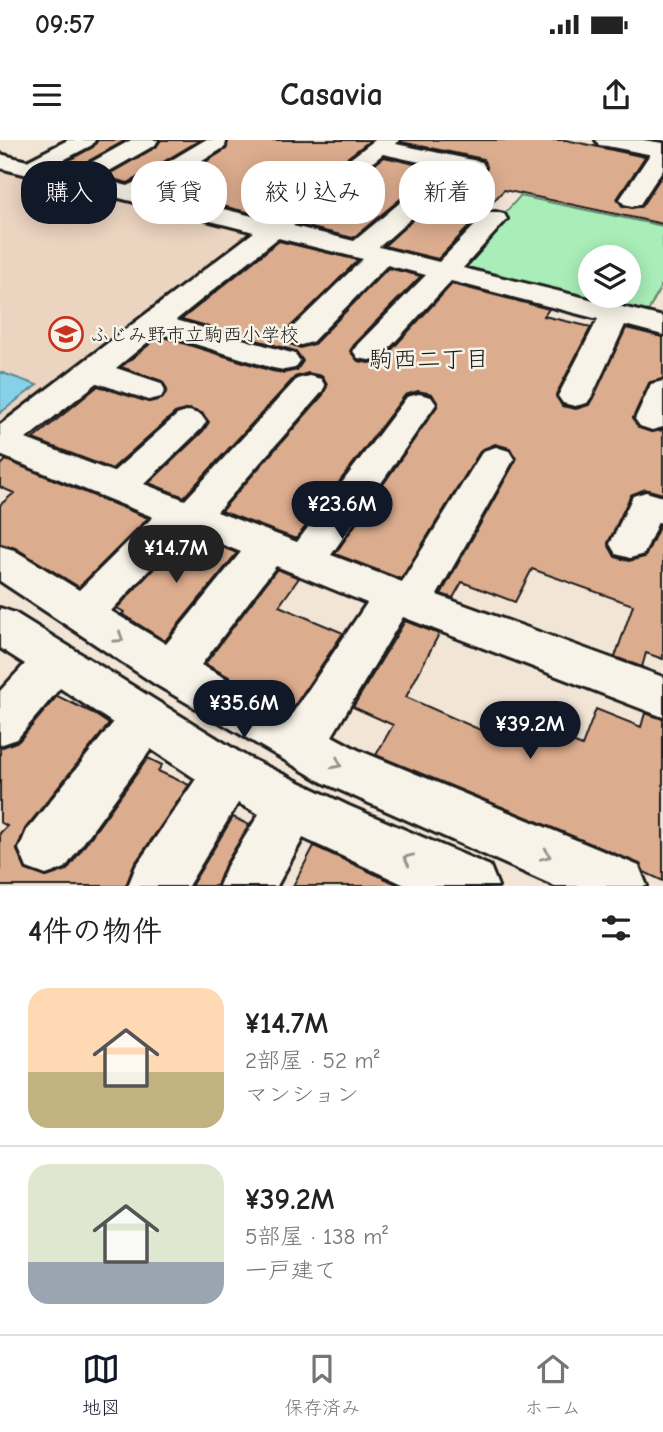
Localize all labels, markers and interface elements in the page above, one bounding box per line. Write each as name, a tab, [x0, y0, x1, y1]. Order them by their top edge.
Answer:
text: 09:57	[35, 10, 94, 40]
icon: menu	[28, 76, 66, 114]
text: Casavia	[280, 76, 383, 113]
icon: share	[597, 76, 635, 114]
chip: 購入	[21, 161, 117, 224]
chip: 賃貸	[131, 161, 227, 224]
chip: 絞り込み	[241, 161, 385, 224]
chip: 新着	[399, 161, 495, 224]
map controls	[578, 245, 641, 308]
button: layers	[578, 245, 641, 308]
school or university icon: ふじみ野市立駒西小学校	[47, 315, 85, 353]
place label: ふじみ野市立駒西小学校	[90, 324, 299, 346]
district label: 駒西二丁目	[369, 345, 489, 373]
pin: ¥23.6M	[285, 482, 399, 541]
text: ¥23.6M	[308, 490, 376, 517]
pin: ¥14.7M	[119, 526, 233, 585]
text: ¥14.7M	[144, 534, 208, 561]
one-way arrow	[111, 629, 124, 642]
pin: ¥35.6M	[187, 680, 301, 740]
text: ¥35.6M	[209, 689, 279, 716]
pin: ¥39.2M	[473, 702, 587, 761]
text: ¥39.2M	[496, 710, 564, 737]
one-way arrow	[330, 756, 342, 770]
one-way arrow	[539, 846, 551, 860]
one-way arrow	[403, 853, 415, 867]
icon: filters	[597, 909, 635, 947]
text: 4件の物件	[28, 914, 162, 949]
text: ¥14.7M	[245, 1006, 328, 1041]
icon: home	[84, 1016, 168, 1100]
text: 2部屋 · 52 m²	[245, 1047, 379, 1074]
text: マンション	[245, 1081, 359, 1108]
text: ¥39.2M	[245, 1182, 335, 1217]
icon: home	[84, 1192, 168, 1276]
text: 5部屋 · 138 m²	[245, 1223, 388, 1250]
text: 一戸建て	[245, 1257, 337, 1284]
tab: 地図	[82, 1350, 120, 1419]
tab: 保存済み	[284, 1350, 360, 1419]
tab: ホーム	[525, 1350, 581, 1419]

